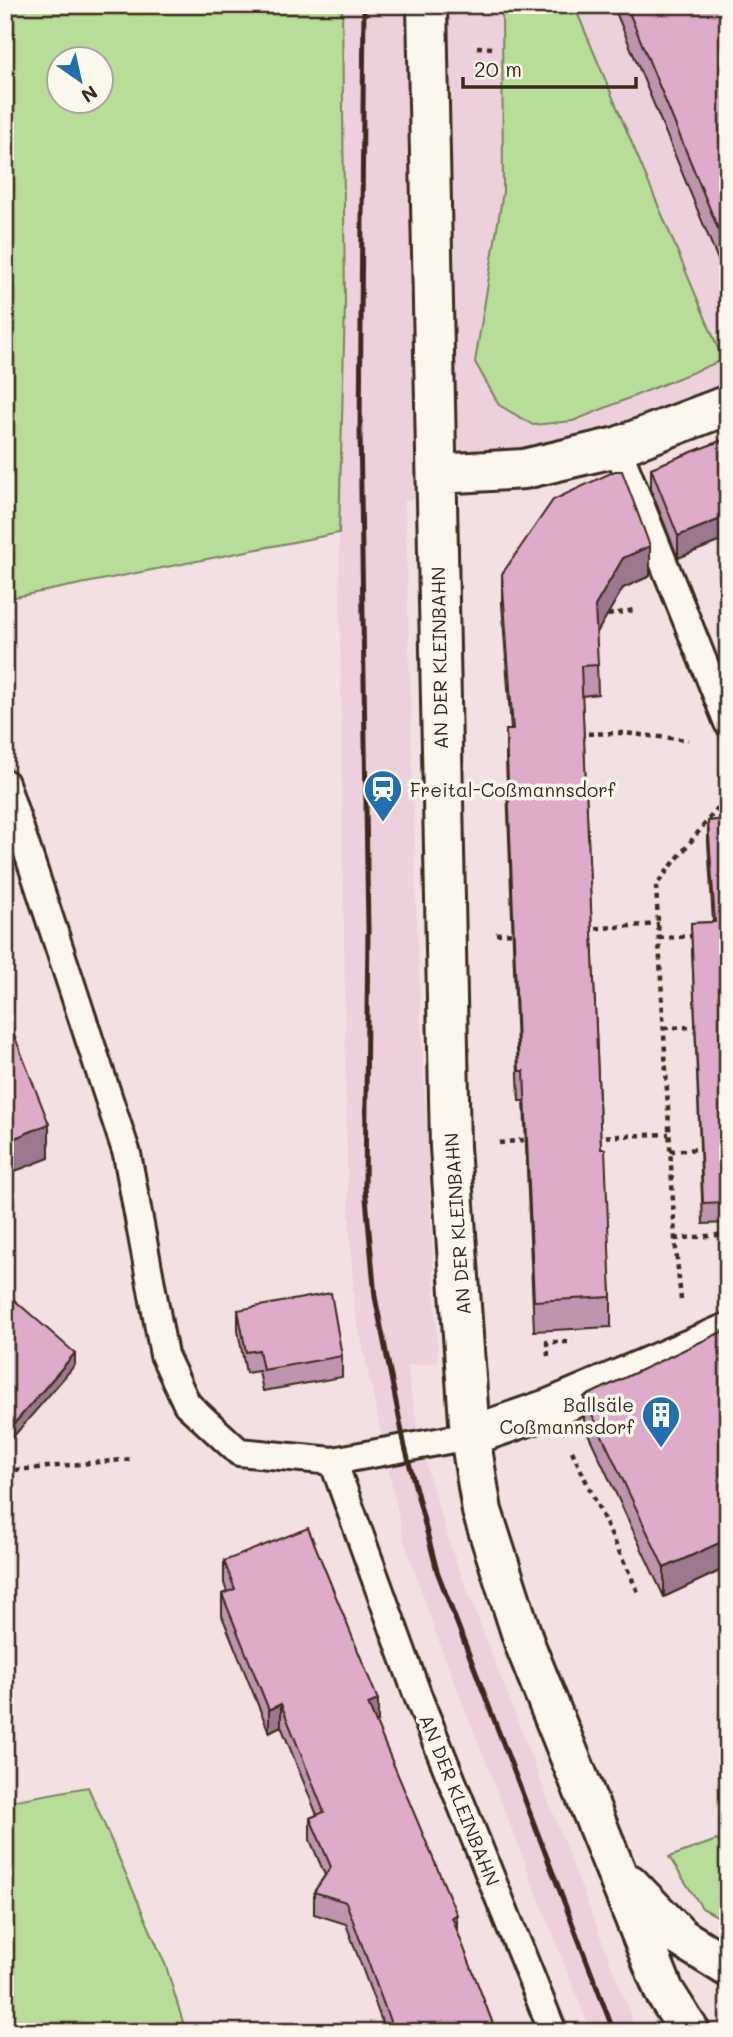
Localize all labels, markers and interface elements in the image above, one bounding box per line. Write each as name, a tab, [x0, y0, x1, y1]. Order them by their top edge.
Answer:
north arrow	[46, 46, 116, 116]
scale bar	[463, 46, 637, 90]
text: 20 m	[474, 55, 522, 82]
text: N	[77, 80, 103, 109]
street label: AN DER KLEINBAHN	[425, 566, 453, 750]
station icon: Freital-Coßmannsdorf	[362, 768, 404, 823]
place label: Freital-Coßmannsdorf	[410, 777, 616, 802]
street label: AN DER KLEINBAHN	[438, 1132, 476, 1316]
place label: Ballsäle Coßmannsdorf	[500, 1392, 635, 1439]
building icon: Ballsäle Coßmannsdorf	[640, 1394, 682, 1449]
street label: AN DER KLEINBAHN	[414, 1711, 506, 1889]

